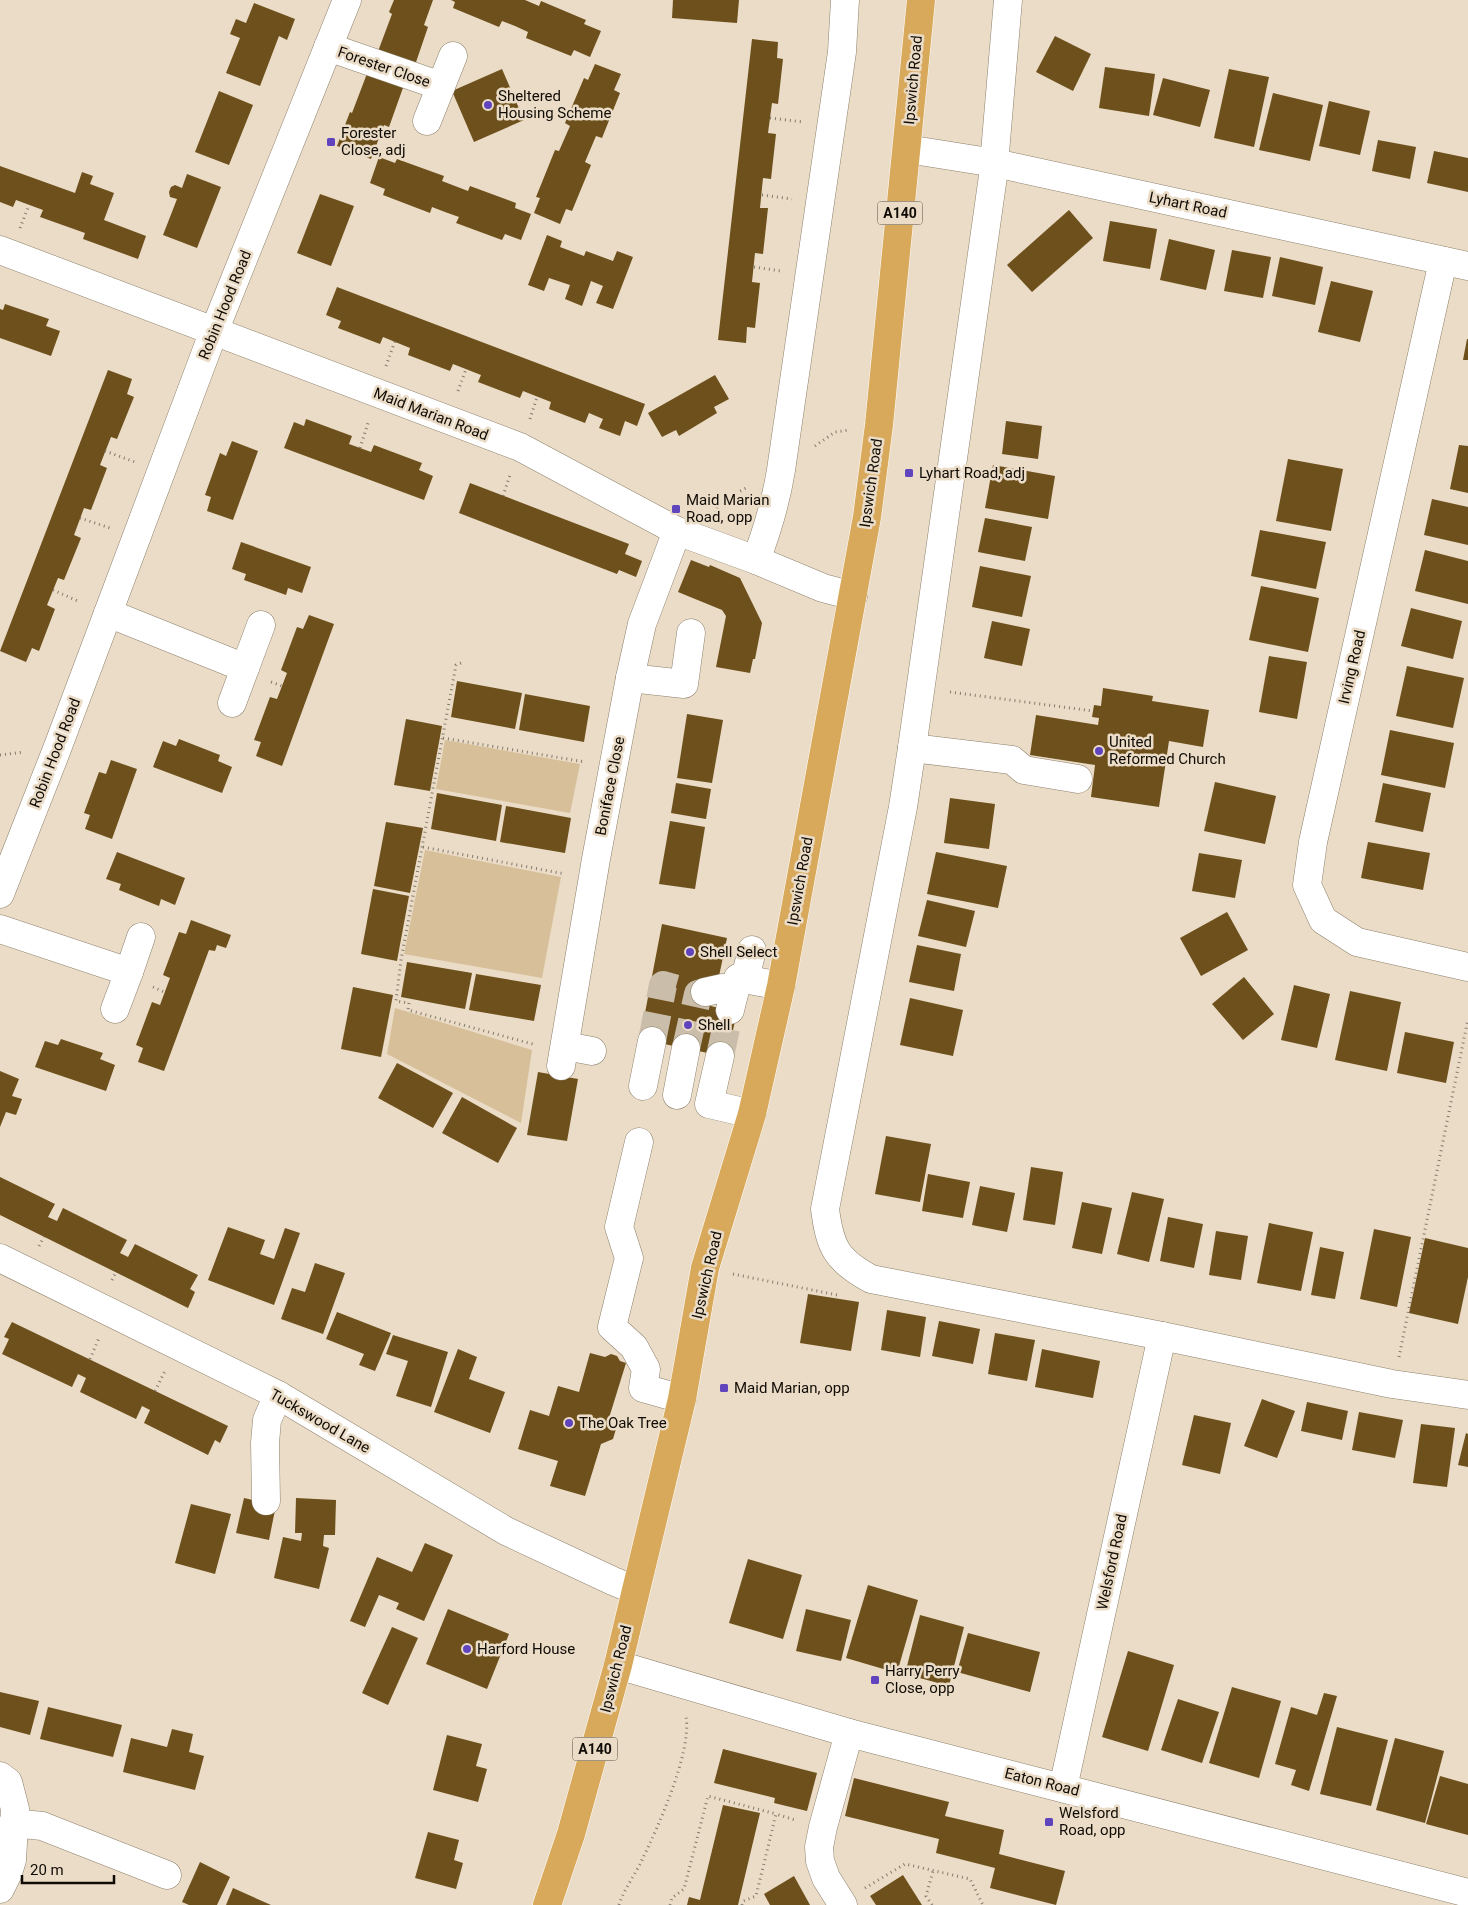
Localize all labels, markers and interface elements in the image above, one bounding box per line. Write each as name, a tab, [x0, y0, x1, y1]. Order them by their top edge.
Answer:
street label: Ipswich Road	[900, 35, 926, 125]
street label: Forester Close	[335, 43, 433, 91]
place label: Sheltered Housing Scheme	[498, 87, 611, 122]
marker: Sheltered Housing Scheme	[482, 99, 494, 111]
place label: Forester Close, adj	[341, 124, 406, 159]
marker: Forester Close, adj	[325, 136, 337, 148]
street label: Lyhart Road	[1147, 188, 1229, 222]
road number: A140	[878, 202, 922, 224]
street label: Robin Hood Road	[195, 248, 255, 362]
street label: Maid Marian Road	[371, 384, 491, 444]
street label: Ipswich Road	[856, 437, 886, 529]
place label: Lyhart Road, adj	[919, 464, 1025, 482]
marker: Lyhart Road, adj	[903, 467, 915, 479]
place label: Maid Marian Road, opp	[686, 491, 770, 526]
marker: Maid Marian Road, opp	[670, 503, 682, 515]
street label: Irving Road	[1335, 628, 1369, 706]
street label: Robin Hood Road	[26, 695, 84, 811]
place label: United Reformed Church	[1109, 733, 1226, 768]
street label: Boniface Close	[592, 735, 628, 837]
marker: United Reformed Church	[1093, 745, 1105, 757]
street label: Ipswich Road	[783, 835, 817, 927]
place label: Shell Select	[700, 943, 777, 961]
marker: Shell Select	[684, 946, 696, 958]
place label: Shell	[698, 1016, 730, 1034]
marker: Shell	[682, 1019, 694, 1031]
street label: Ipswich Road	[688, 1229, 726, 1321]
place label: Maid Marian, opp	[734, 1379, 850, 1397]
marker: Maid Marian, opp	[718, 1382, 730, 1394]
street label: Tuckswood Lane	[267, 1385, 373, 1457]
place label: The Oak Tree	[579, 1414, 667, 1432]
marker: The Oak Tree	[563, 1417, 575, 1429]
street label: Welsford Road	[1093, 1512, 1131, 1612]
street label: Ipswich Road	[596, 1623, 636, 1715]
place label: Harford House	[477, 1640, 575, 1658]
marker: Harford House	[461, 1643, 473, 1655]
place label: Harry Perry Close, opp	[885, 1662, 960, 1697]
marker: Harry Perry Close, opp	[869, 1674, 881, 1686]
road number: A140	[572, 1738, 618, 1760]
street label: Eaton Road	[1003, 1764, 1081, 1800]
place label: Welsford Road, opp	[1059, 1804, 1126, 1839]
marker: Welsford Road, opp	[1043, 1816, 1055, 1828]
scale bar	[22, 1852, 115, 1884]
text: 20 m	[30, 1861, 64, 1879]

